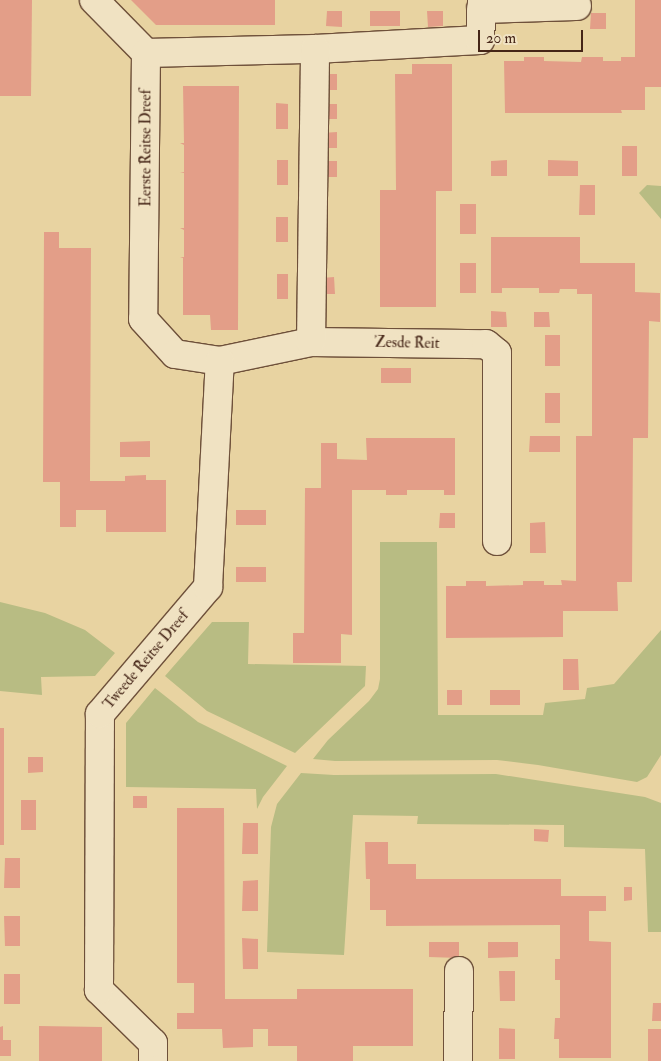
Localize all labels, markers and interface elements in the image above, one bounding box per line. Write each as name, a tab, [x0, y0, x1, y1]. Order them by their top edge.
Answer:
scale bar	[481, 20, 586, 52]
text: 20 m	[486, 29, 516, 48]
street label: Eerste Reitse Dreef	[137, 89, 155, 207]
street label: Zesde Reit	[374, 333, 440, 353]
street label: Tweede Reitse Dreef	[99, 607, 193, 713]

